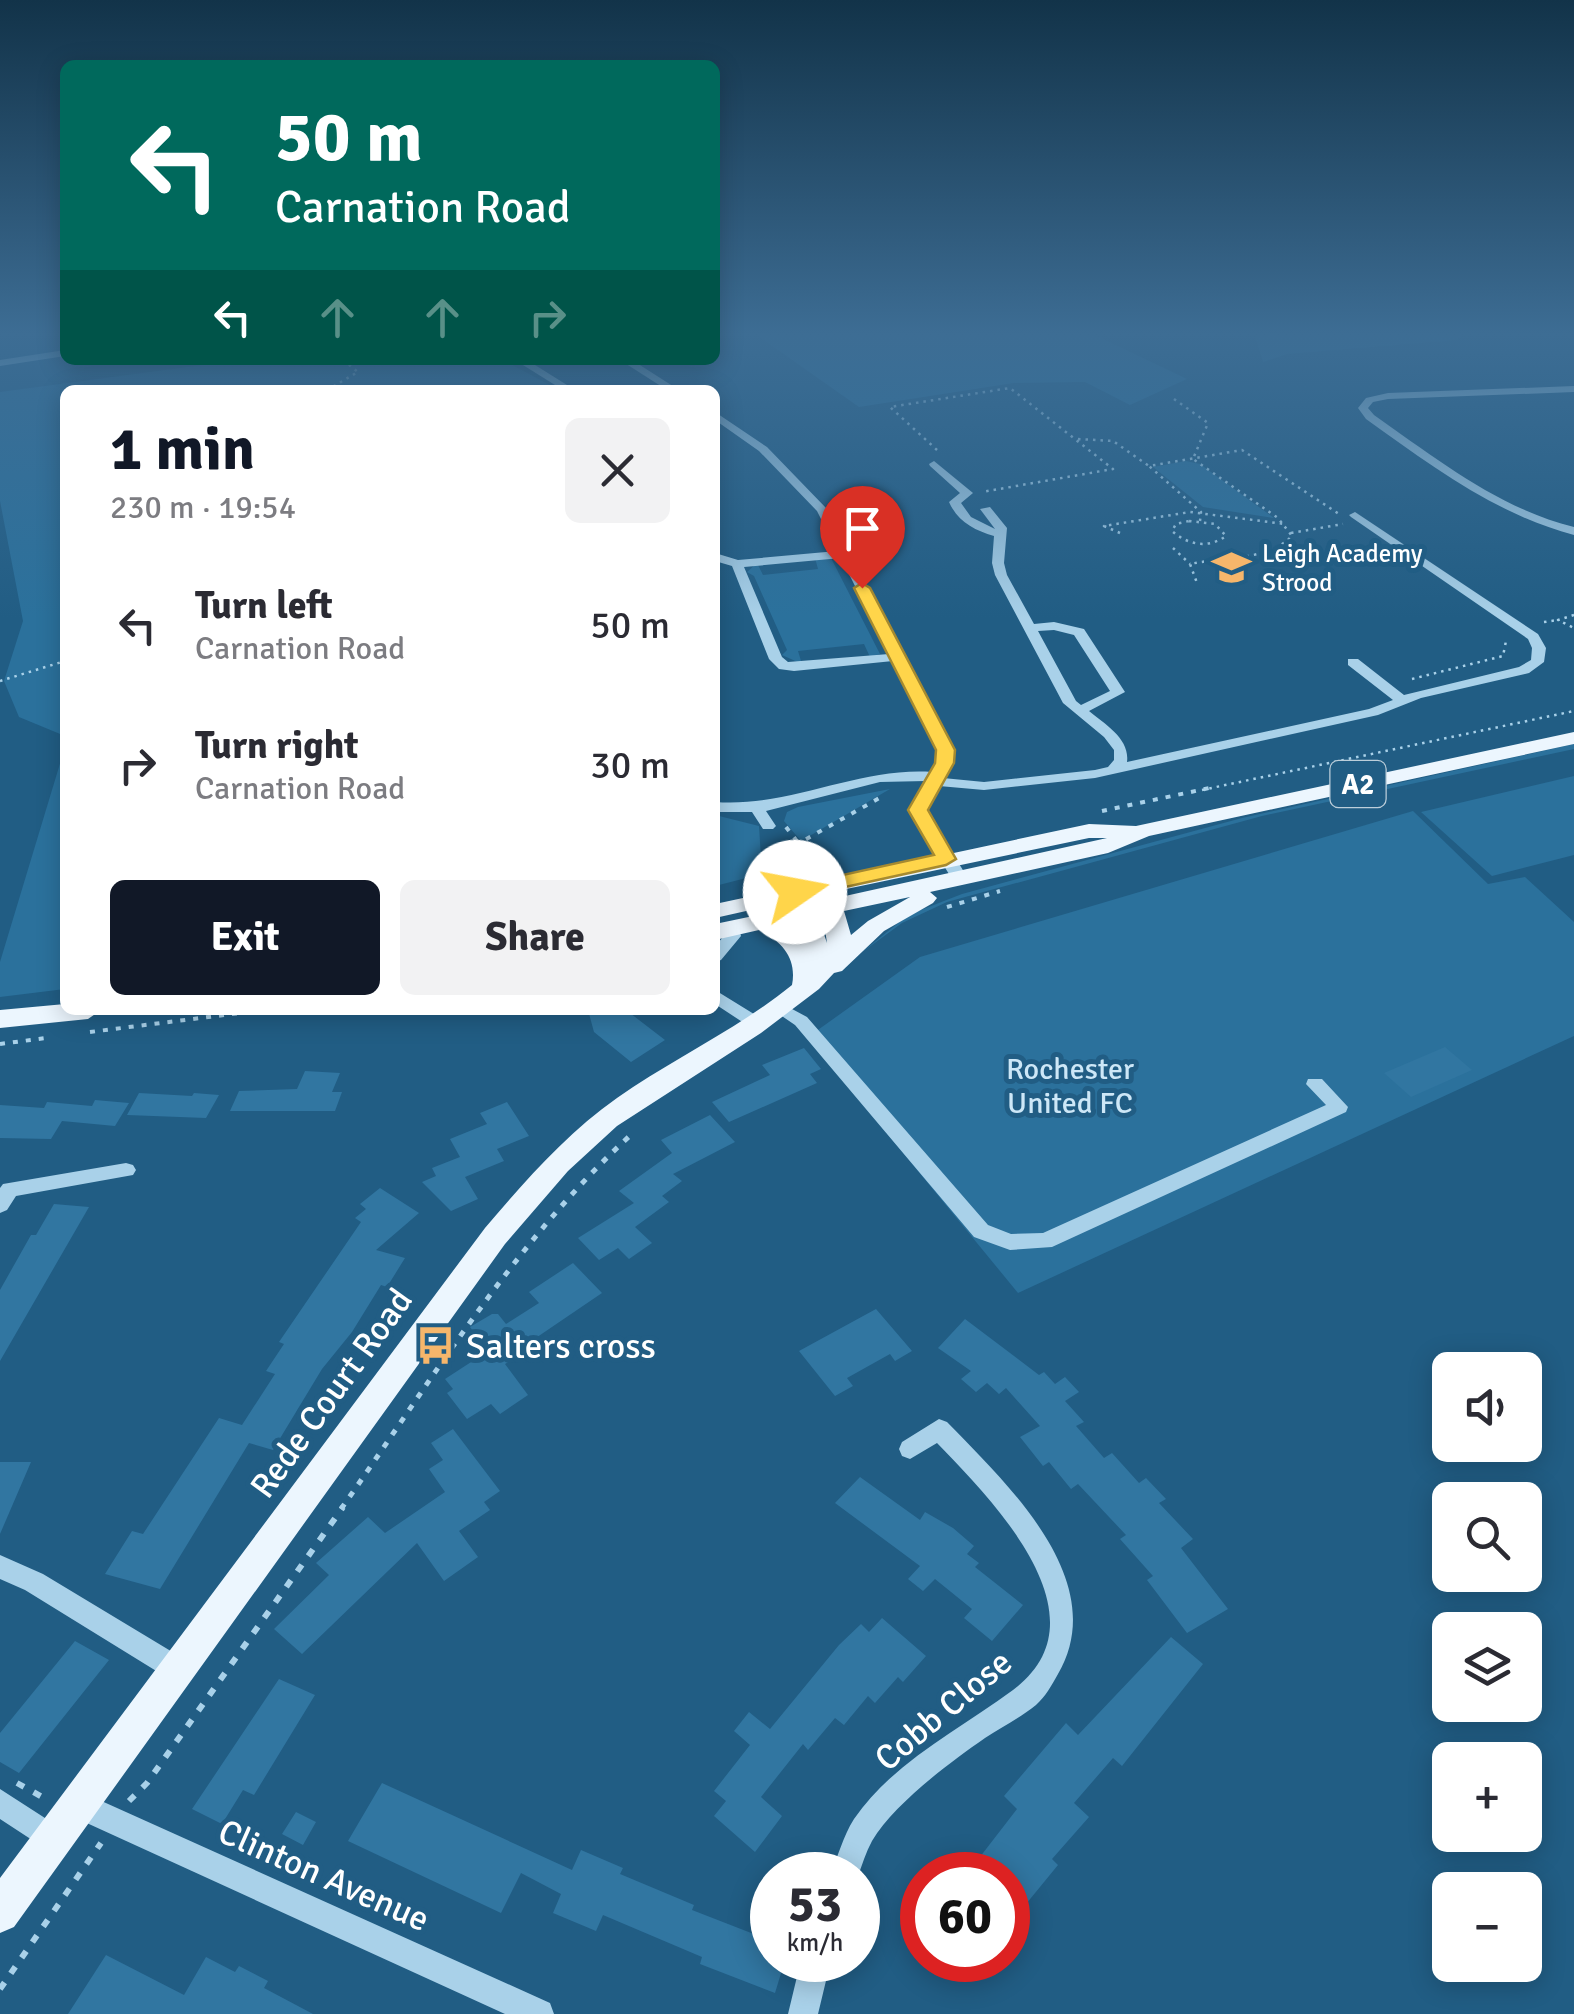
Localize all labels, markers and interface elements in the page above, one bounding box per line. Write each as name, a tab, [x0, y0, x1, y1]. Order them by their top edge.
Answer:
text: 50 m	[275, 94, 423, 180]
icon: left	[110, 100, 240, 230]
text: Carnation Road	[275, 180, 571, 235]
icon: left	[205, 290, 260, 345]
icon: ahead	[310, 290, 365, 345]
icon: ahead	[415, 290, 470, 345]
icon: right	[520, 290, 575, 345]
text: 1 min	[110, 413, 255, 487]
button: close	[565, 418, 670, 523]
pin	[820, 486, 905, 589]
text: 230 m · 19:54	[110, 488, 296, 527]
icon: arrive	[835, 501, 890, 556]
place label: Leigh Academy Strood	[1262, 538, 1423, 598]
school or university icon: Leigh Academy Strood	[1211, 546, 1253, 588]
text: Turn left	[195, 582, 333, 629]
icon: left	[110, 598, 165, 653]
text: 50 m	[590, 602, 670, 649]
text: Carnation Road	[195, 629, 405, 668]
text: Turn right	[195, 722, 359, 769]
icon: right	[110, 738, 165, 793]
text: 30 m	[590, 742, 670, 789]
road number: A2	[1330, 761, 1386, 807]
text: Carnation Road	[195, 769, 405, 808]
position arrow	[743, 840, 847, 944]
button: Exit	[110, 880, 380, 995]
button: Share	[400, 880, 670, 995]
park label: Rochester United FC	[1006, 1051, 1134, 1122]
street label: Rede Court Road	[241, 1280, 422, 1506]
bus stop icon: Salters cross	[415, 1325, 457, 1367]
place label: Salters cross	[466, 1325, 656, 1368]
map controls	[1432, 1352, 1542, 1982]
button: sound	[1432, 1352, 1542, 1462]
button: search	[1432, 1482, 1542, 1592]
button: layers	[1432, 1612, 1542, 1722]
street label: Cobb Close	[866, 1641, 1021, 1780]
button: +	[1432, 1742, 1542, 1852]
street label: Clinton Avenue	[212, 1810, 436, 1941]
speed limit sign: 60	[900, 1852, 1030, 1982]
button: −	[1432, 1872, 1542, 1982]
text: 53	[788, 1874, 842, 1936]
text: km/h	[787, 1927, 843, 1958]

